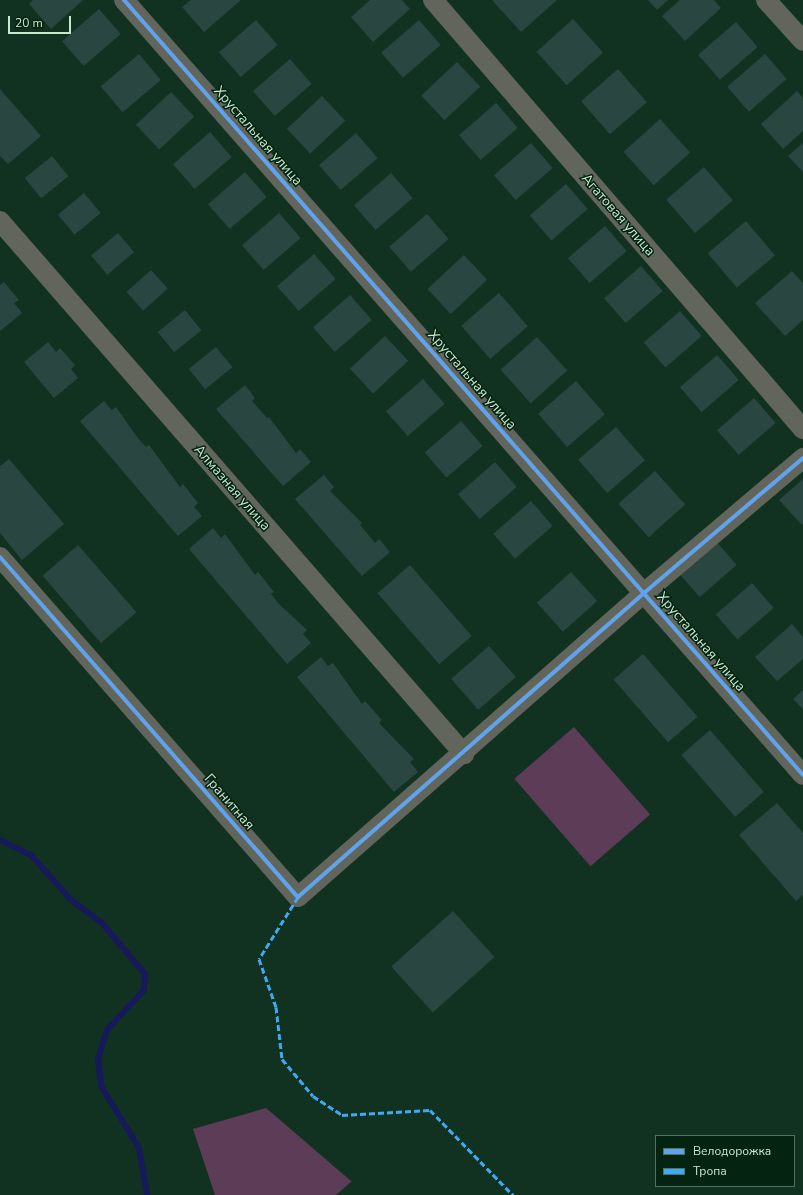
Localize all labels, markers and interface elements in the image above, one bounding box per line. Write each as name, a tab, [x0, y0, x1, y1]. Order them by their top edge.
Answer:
scale bar	[10, 8, 73, 34]
text: 20 m	[15, 15, 43, 31]
street label: Хрустальная улица	[210, 83, 306, 189]
street label: Агатовая улица	[578, 170, 658, 260]
street label: Хрустальная улица	[424, 327, 520, 433]
street label: Алмазная улица	[190, 442, 274, 534]
street label: Хрустальная улица	[653, 589, 749, 695]
street label: Гранитная	[200, 771, 258, 833]
legend	[655, 1135, 795, 1187]
text: Велодорожка	[693, 1143, 771, 1159]
text: Тропа	[693, 1163, 727, 1179]

